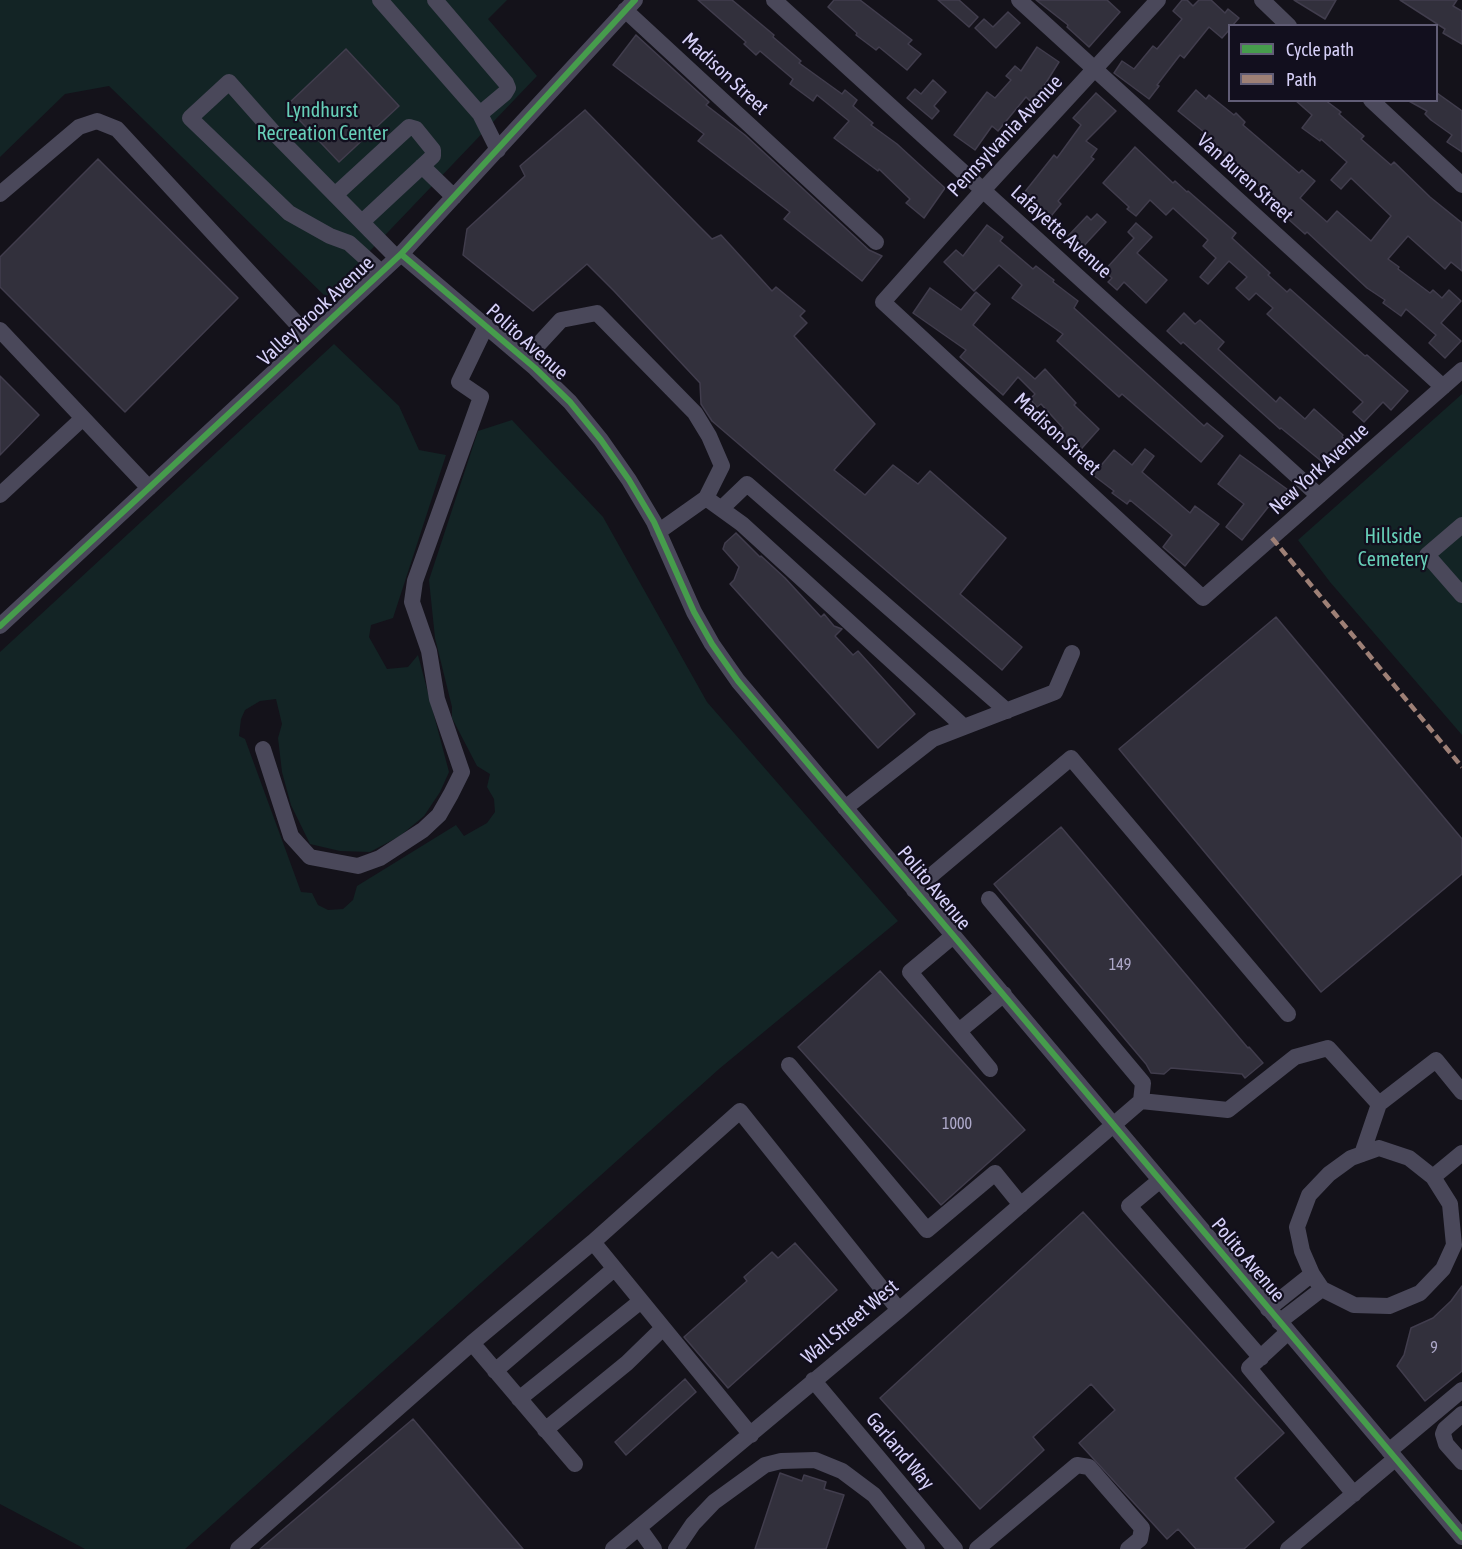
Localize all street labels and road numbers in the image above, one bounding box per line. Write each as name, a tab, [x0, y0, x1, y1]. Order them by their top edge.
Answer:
street label: Madison Street	[677, 28, 773, 120]
street label: Pennsylvania Avenue	[943, 70, 1067, 202]
street label: Van Buren Street	[1192, 128, 1298, 228]
street label: Lafayette Avenue	[1006, 180, 1116, 284]
street label: Valley Brook Avenue	[253, 251, 379, 371]
street label: Polito Avenue	[481, 299, 573, 385]
street label: Madison Street	[1009, 388, 1105, 480]
street label: New York Avenue	[1264, 418, 1374, 520]
street label: Polito Avenue	[892, 841, 976, 935]
street label: Polito Avenue	[1206, 1213, 1290, 1307]
street label: Wall Street West	[797, 1275, 903, 1369]
street label: Garland Way	[861, 1407, 939, 1495]

